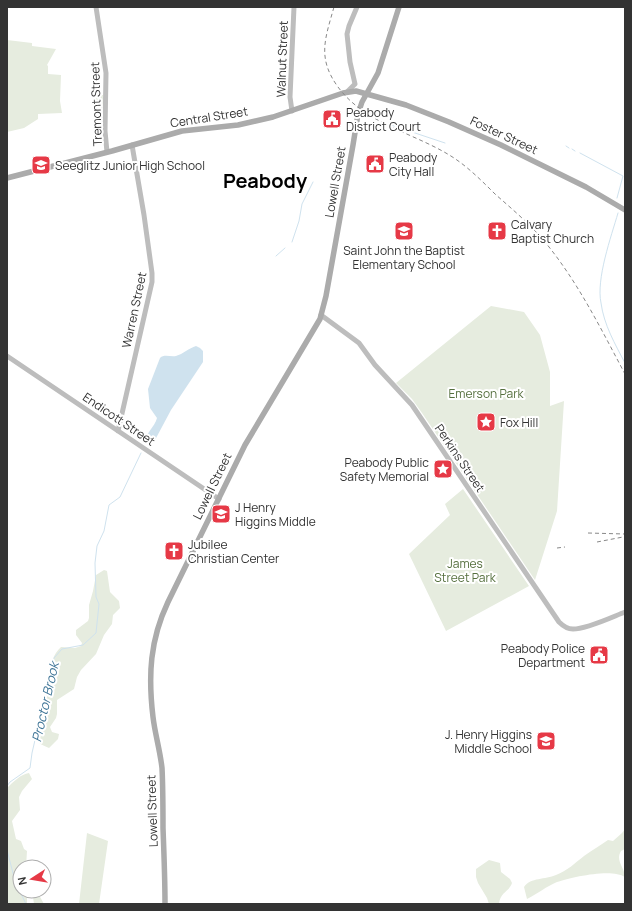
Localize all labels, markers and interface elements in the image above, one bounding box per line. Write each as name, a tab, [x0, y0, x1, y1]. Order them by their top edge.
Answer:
street label: Walnut Street	[272, 20, 292, 98]
street label: Tremont Street	[86, 61, 106, 146]
street label: Central Street	[169, 102, 249, 132]
place label: Peabody District Court	[346, 104, 421, 135]
public building icon: Peabody District Court	[321, 108, 343, 130]
street label: Foster Street	[467, 112, 541, 158]
street label: Lowell Street	[320, 145, 350, 219]
place label: Peabody City Hall	[389, 149, 438, 180]
public building icon: Peabody City Hall	[364, 153, 386, 175]
school or university icon: Seeglitz Junior High School	[30, 154, 52, 176]
place label: Seeglitz Junior High School	[55, 157, 205, 174]
district label: Peabody	[223, 167, 308, 194]
place label: Calvary Baptist Church	[511, 216, 594, 247]
school or university icon: Saint John the Baptist Elementary School	[393, 220, 415, 242]
church icon: Calvary Baptist Church	[486, 220, 508, 242]
place label: Saint John the Baptist Elementary School	[343, 242, 465, 273]
street label: Warren Street	[118, 270, 150, 350]
park label: Emerson Park	[449, 385, 525, 402]
street label: Endicott Street	[79, 388, 159, 450]
place icon: Fox Hill	[475, 411, 497, 433]
place label: Fox Hill	[500, 414, 538, 431]
street label: Perkins Street	[431, 421, 489, 495]
street label: Lowell Street	[189, 450, 236, 522]
place label: Peabody Public Safety Memorial	[340, 454, 429, 485]
place icon: Peabody Public Safety Memorial	[432, 458, 454, 480]
place label: J Henry Higgins Middle	[235, 499, 316, 530]
school or university icon: J Henry Higgins Middle	[210, 503, 232, 525]
place label: Jubilee Christian Center	[188, 536, 280, 567]
church icon: Jubilee Christian Center	[163, 540, 185, 562]
park label: James Street Park	[434, 555, 497, 586]
place label: Peabody Police Department	[501, 640, 585, 671]
public building icon: Peabody Police Department	[588, 644, 610, 666]
water label: Proctor Brook	[27, 658, 64, 744]
place label: J. Henry Higgins Middle School	[445, 726, 532, 757]
school or university icon: J. Henry Higgins Middle School	[535, 730, 557, 752]
street label: Lowell Street	[142, 774, 162, 847]
north arrow	[12, 859, 52, 899]
text: N	[14, 876, 30, 887]

